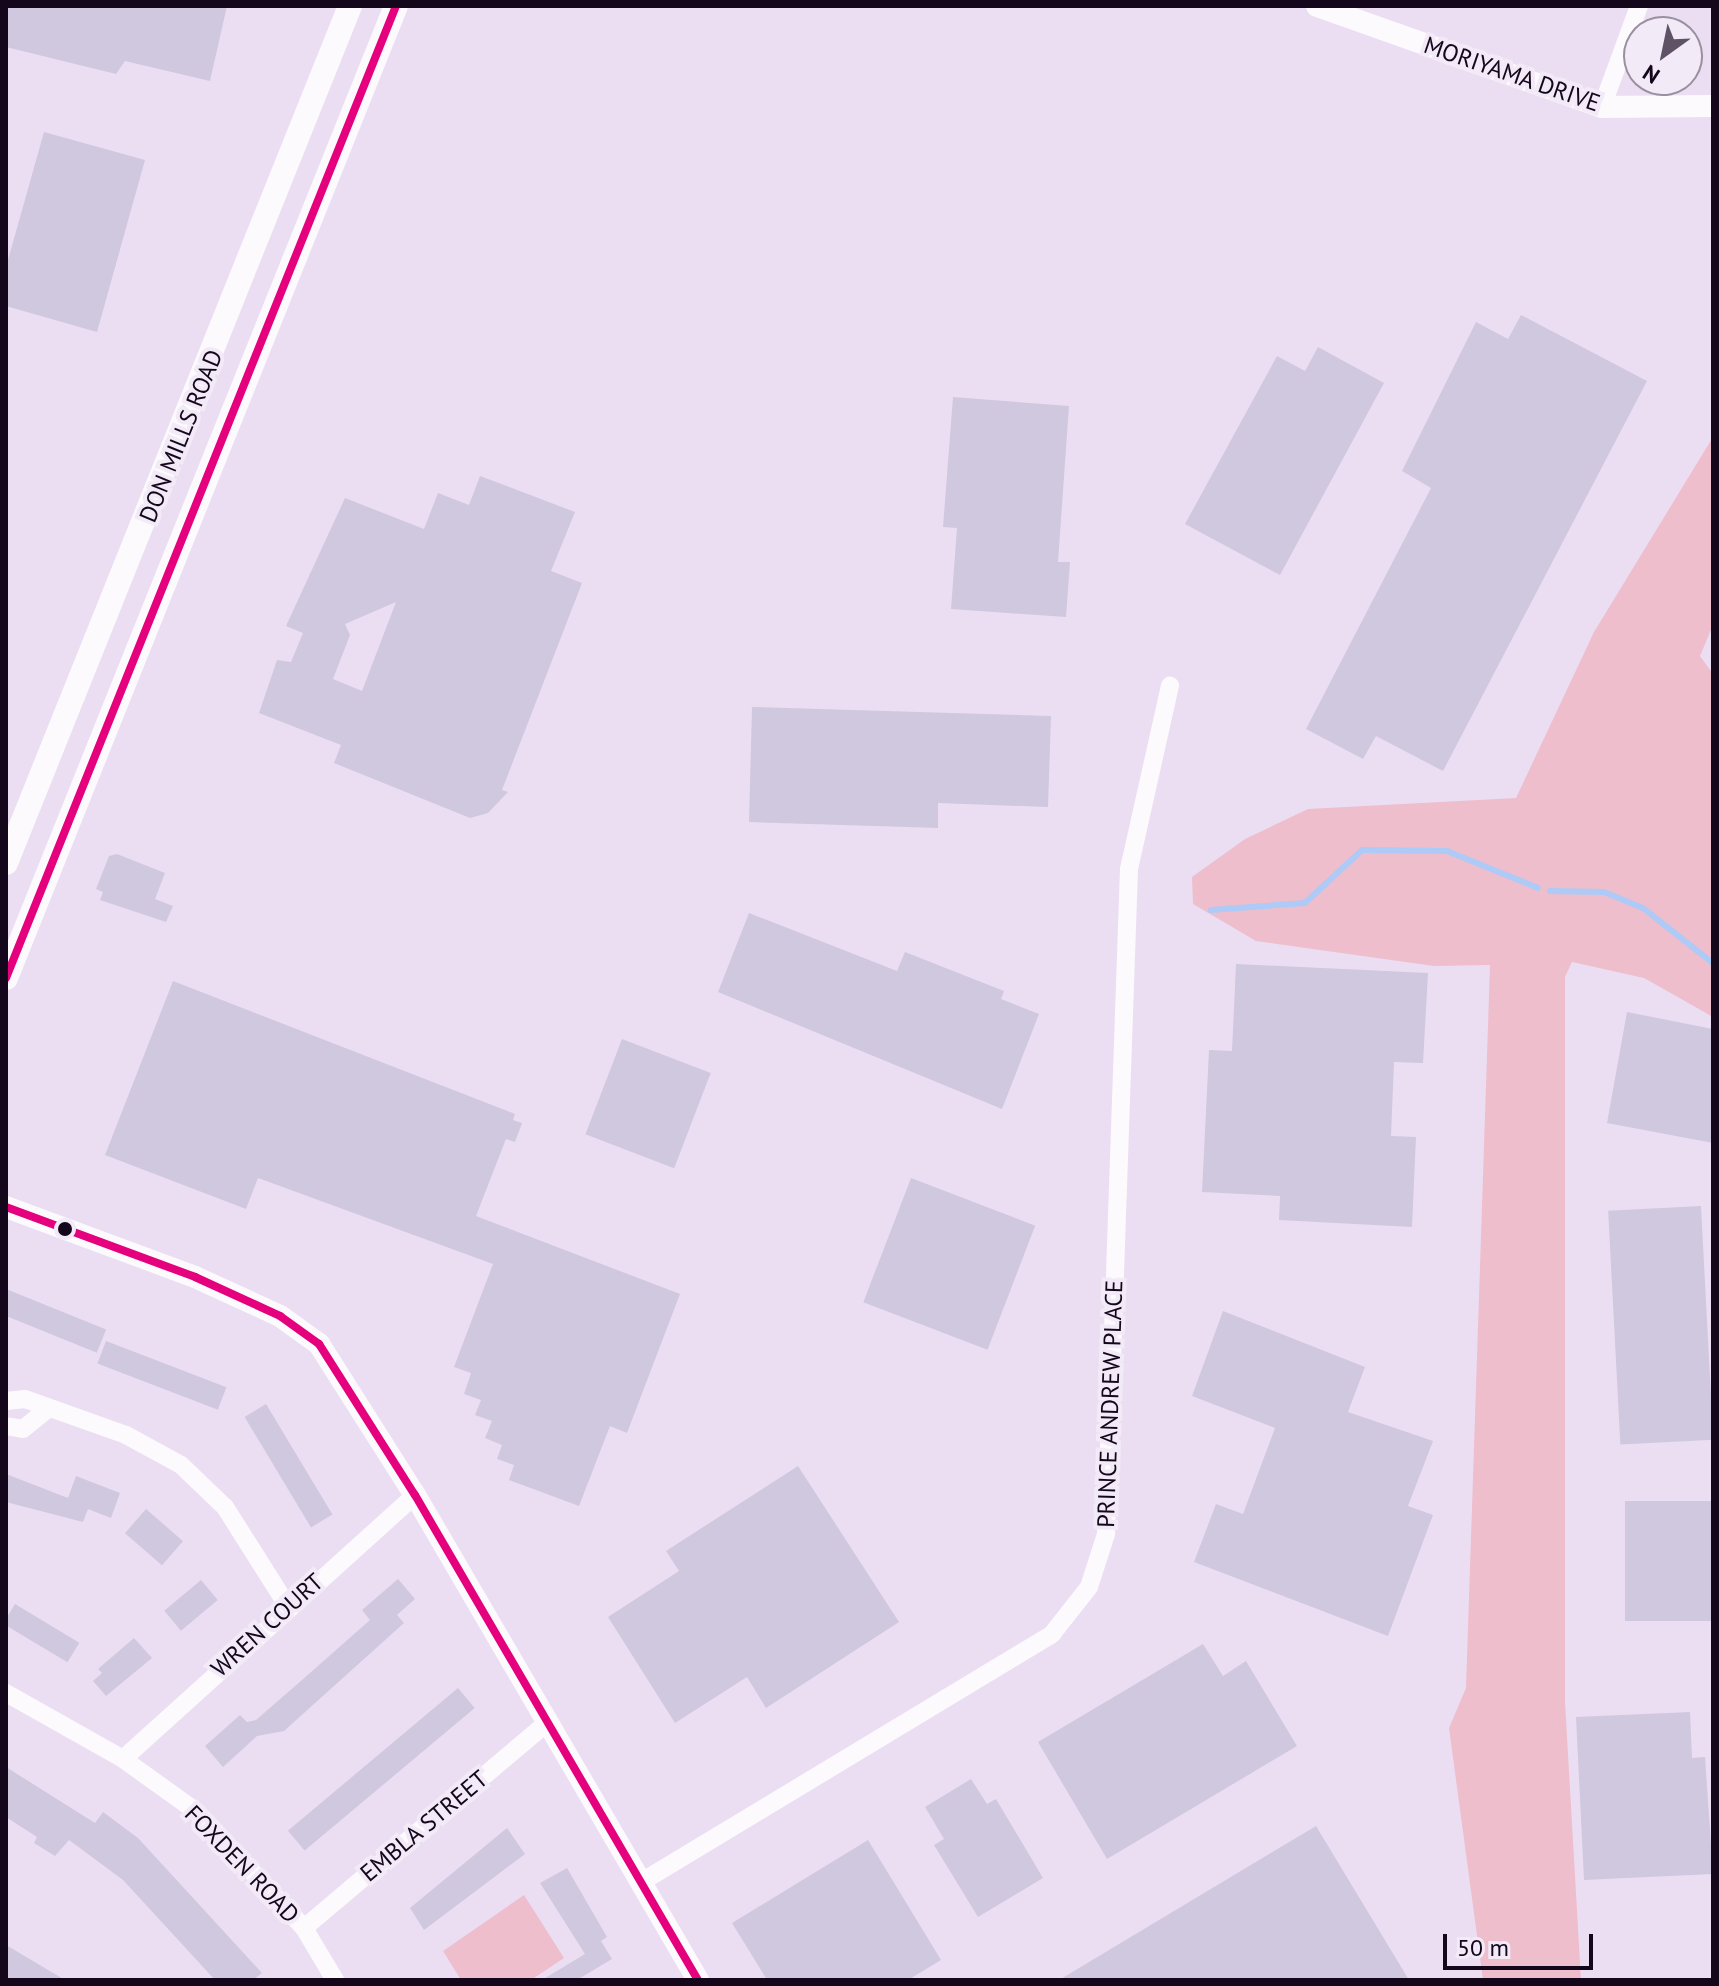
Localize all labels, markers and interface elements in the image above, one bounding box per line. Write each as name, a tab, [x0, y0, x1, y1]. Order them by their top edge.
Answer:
north arrow	[1623, 16, 1703, 96]
street label: MORIYAMA DRIVE	[1420, 30, 1604, 118]
text: N	[1637, 59, 1665, 90]
street label: DON MILLS ROAD	[133, 346, 229, 526]
unlabelled marker	[57, 1221, 73, 1237]
street label: PRINCE ANDREW PLACE	[1091, 1279, 1129, 1529]
street label: WREN COURT	[205, 1567, 329, 1683]
street label: EMBLA STREET	[354, 1764, 494, 1888]
street label: FOXDEN ROAD	[179, 1799, 305, 1929]
scale bar	[1447, 1918, 1597, 1968]
text: 50 m	[1457, 1932, 1509, 1963]

